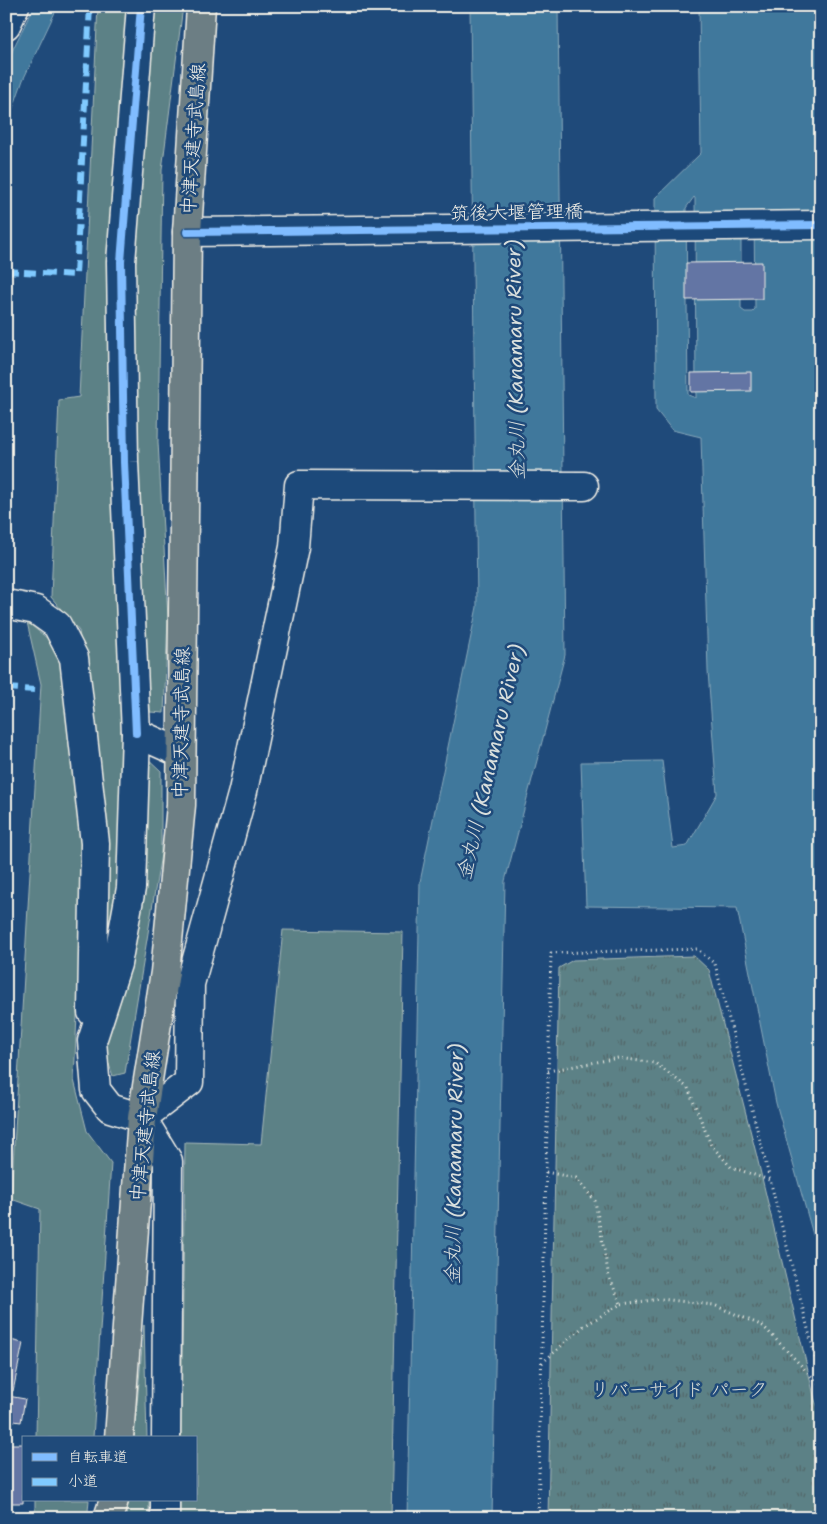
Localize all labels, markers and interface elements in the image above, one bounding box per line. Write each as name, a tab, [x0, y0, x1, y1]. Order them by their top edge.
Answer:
street label: 中津天建寺武島線	[175, 62, 211, 216]
street label: 筑後大堰管理橋	[450, 198, 584, 226]
water label: 金丸川 (Kanamaru River)	[500, 239, 530, 481]
water label: 金丸川 (Kanamaru River)	[450, 642, 530, 882]
street label: 中津天建寺武島線	[167, 647, 195, 799]
water label: 金丸川 (Kanamaru River)	[439, 1043, 469, 1285]
street label: 中津天建寺武島線	[125, 1049, 165, 1203]
park label: リバーサイド パーク	[590, 1377, 768, 1402]
legend	[22, 1436, 198, 1502]
text: 自転車道	[68, 1447, 128, 1467]
text: 小道	[68, 1471, 98, 1491]

